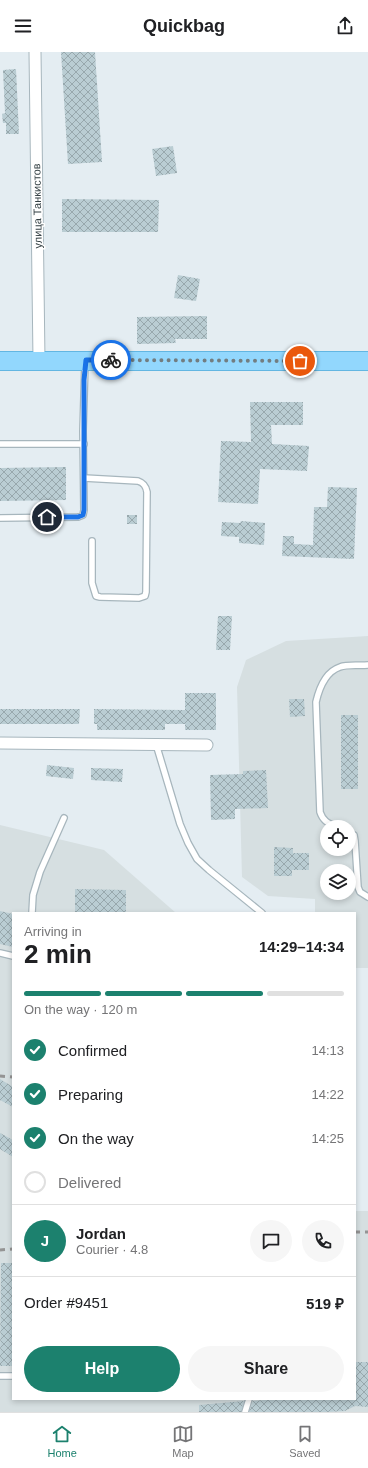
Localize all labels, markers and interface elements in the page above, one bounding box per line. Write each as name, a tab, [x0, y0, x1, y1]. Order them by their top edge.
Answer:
icon: menu	[12, 15, 34, 37]
icon: share	[334, 15, 356, 37]
text: Quickbag	[143, 16, 225, 36]
street label: улица Танкистов	[30, 163, 44, 249]
courier	[91, 340, 131, 380]
pin	[283, 344, 317, 378]
icon: bike	[100, 349, 122, 371]
icon: bag	[289, 350, 311, 372]
pin	[30, 500, 64, 534]
icon: home	[36, 506, 58, 528]
map controls	[320, 820, 356, 900]
button: locate	[320, 820, 356, 856]
button: layers	[320, 864, 356, 900]
text: Arriving in	[24, 924, 82, 939]
text: 14:29–14:34	[259, 938, 344, 955]
text: 2 min	[24, 939, 92, 969]
text: On the way · 120 m	[24, 1002, 137, 1017]
icon: check	[24, 1039, 46, 1061]
text: Confirmed	[58, 1042, 127, 1059]
text: 14:13	[311, 1043, 344, 1058]
icon: check	[24, 1083, 46, 1105]
text: Preparing	[58, 1086, 123, 1103]
text: 14:22	[311, 1087, 344, 1102]
icon: check	[24, 1127, 46, 1149]
text: On the way	[58, 1130, 134, 1147]
text: 14:25	[311, 1131, 344, 1146]
text: Delivered	[58, 1174, 121, 1191]
button: chat	[250, 1220, 292, 1262]
button: phone	[302, 1220, 344, 1262]
text: Jordan	[76, 1225, 126, 1242]
text: J	[41, 1232, 49, 1249]
text: Courier · 4.8	[76, 1242, 148, 1257]
text: Order #9451	[24, 1294, 108, 1311]
text: 519 ₽	[306, 1295, 344, 1312]
button: Help	[24, 1346, 180, 1392]
button: Share	[188, 1346, 344, 1392]
tab: Home	[48, 1423, 77, 1459]
tab: Map	[172, 1423, 194, 1459]
tab: Saved	[289, 1423, 320, 1459]

